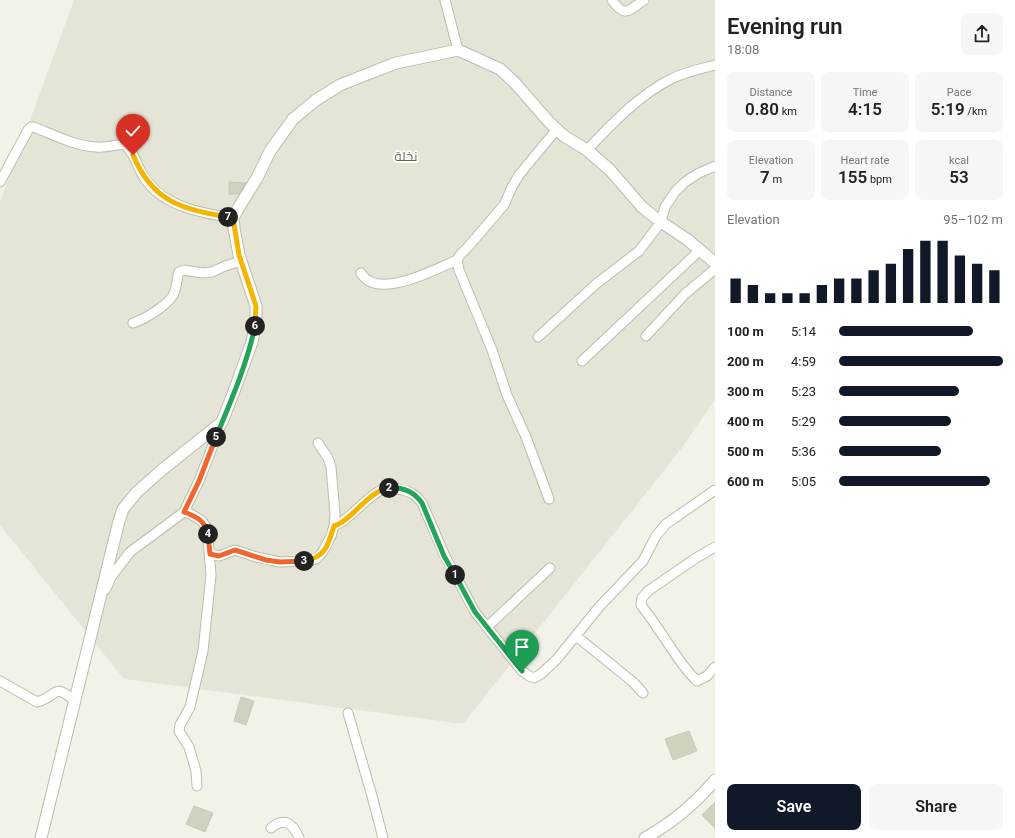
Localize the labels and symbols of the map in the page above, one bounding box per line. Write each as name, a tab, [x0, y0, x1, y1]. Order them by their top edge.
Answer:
pin	[116, 114, 150, 155]
district label: نخلة	[395, 149, 417, 164]
pin: 7	[218, 207, 238, 227]
pin: 6	[245, 316, 265, 336]
pin: 5	[206, 427, 226, 447]
pin: 2	[379, 478, 399, 498]
pin: 4	[198, 524, 218, 544]
pin: 3	[294, 551, 314, 571]
pin: 1	[445, 565, 465, 585]
pin	[505, 630, 539, 671]

